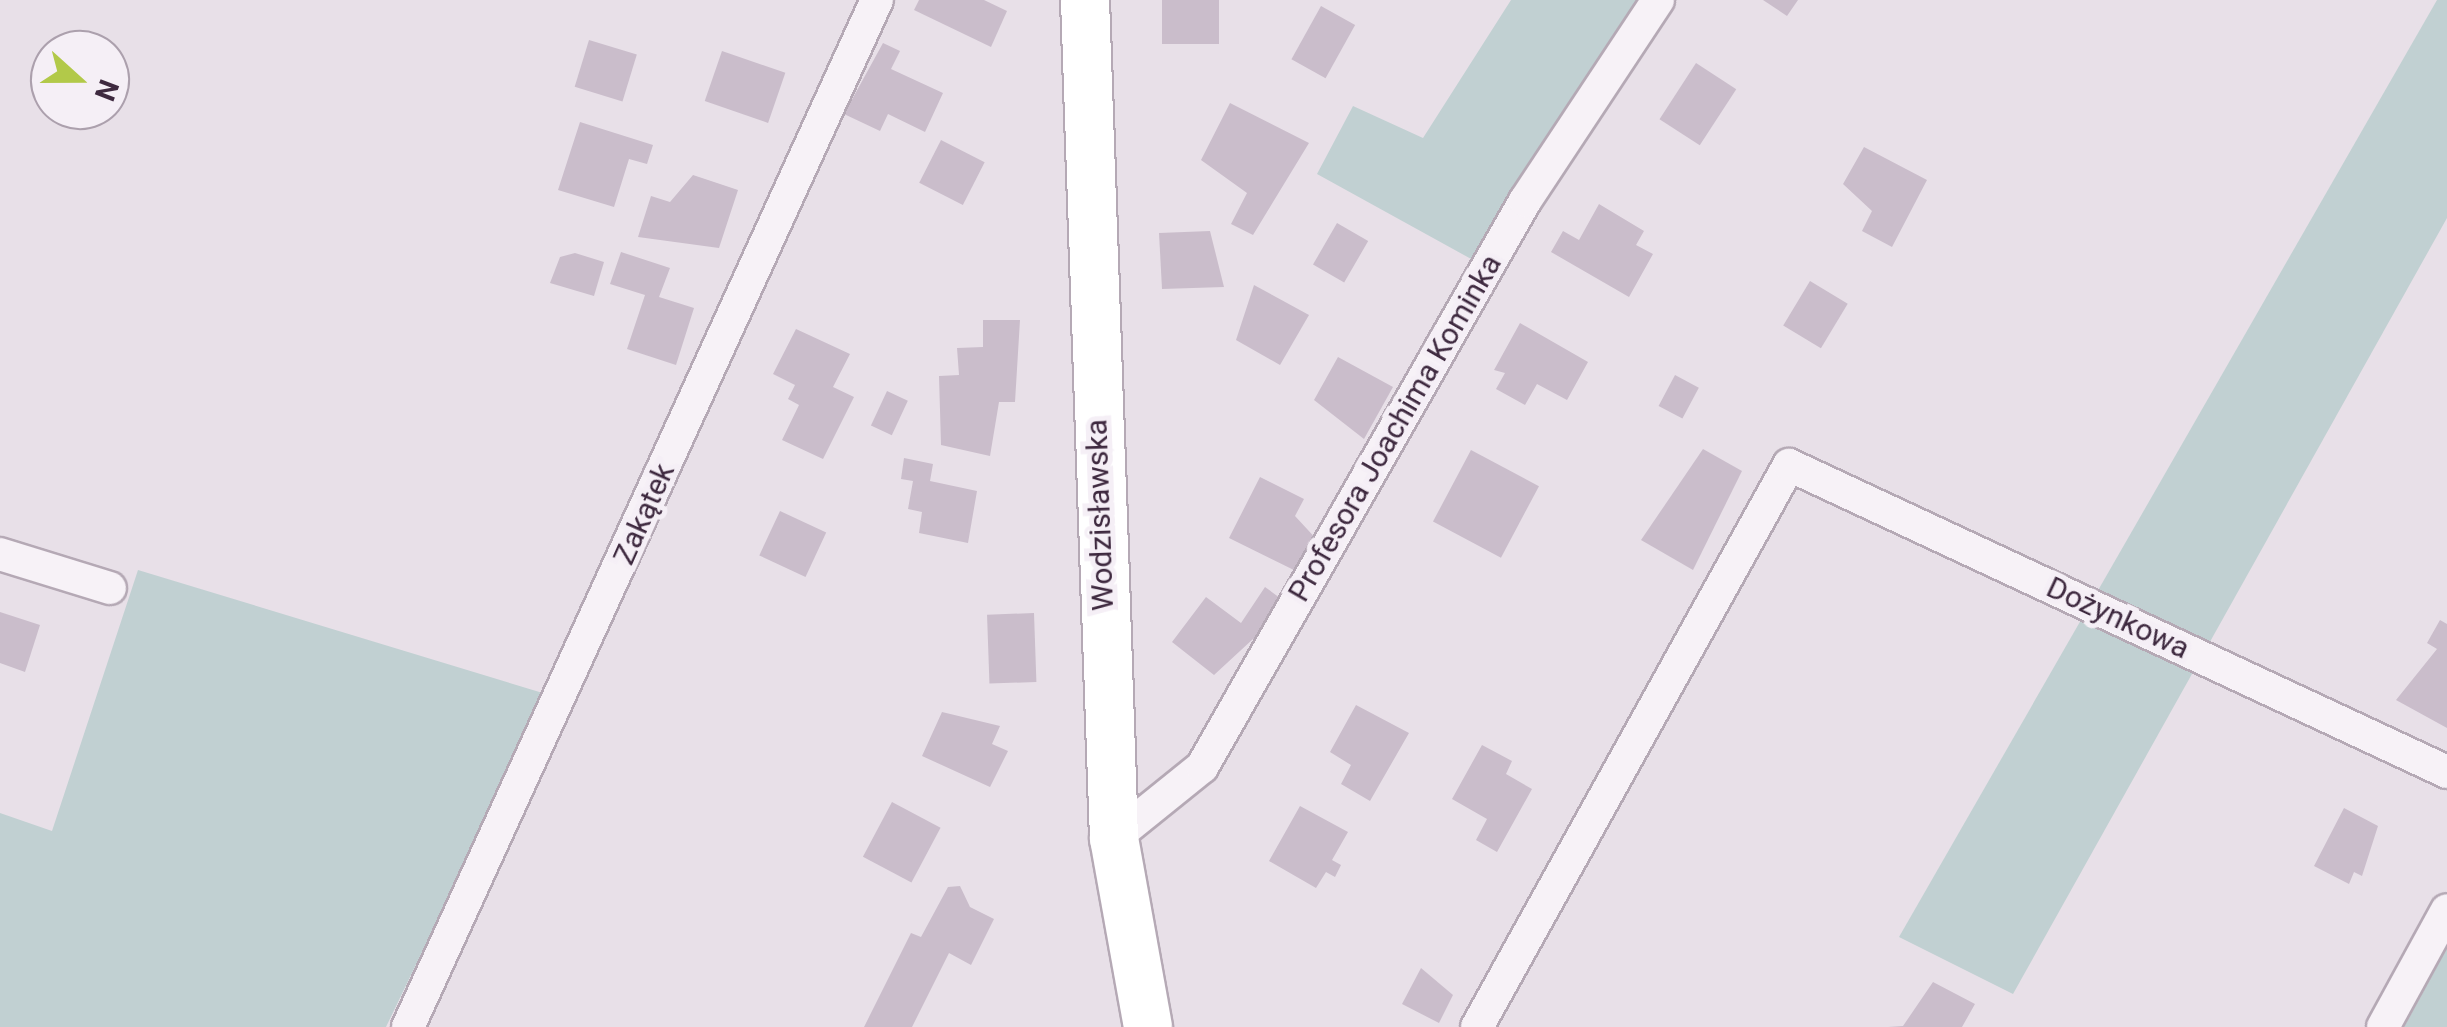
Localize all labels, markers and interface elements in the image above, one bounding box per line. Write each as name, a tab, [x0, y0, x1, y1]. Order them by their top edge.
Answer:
north arrow	[30, 30, 130, 130]
text: N	[88, 75, 126, 105]
street label: Profesora Joachima Kominka	[1281, 248, 1509, 608]
street label: Wodzisławska	[1079, 419, 1121, 611]
street label: Zakątek	[606, 458, 682, 570]
street label: Dożynkowa	[2041, 569, 2195, 667]

